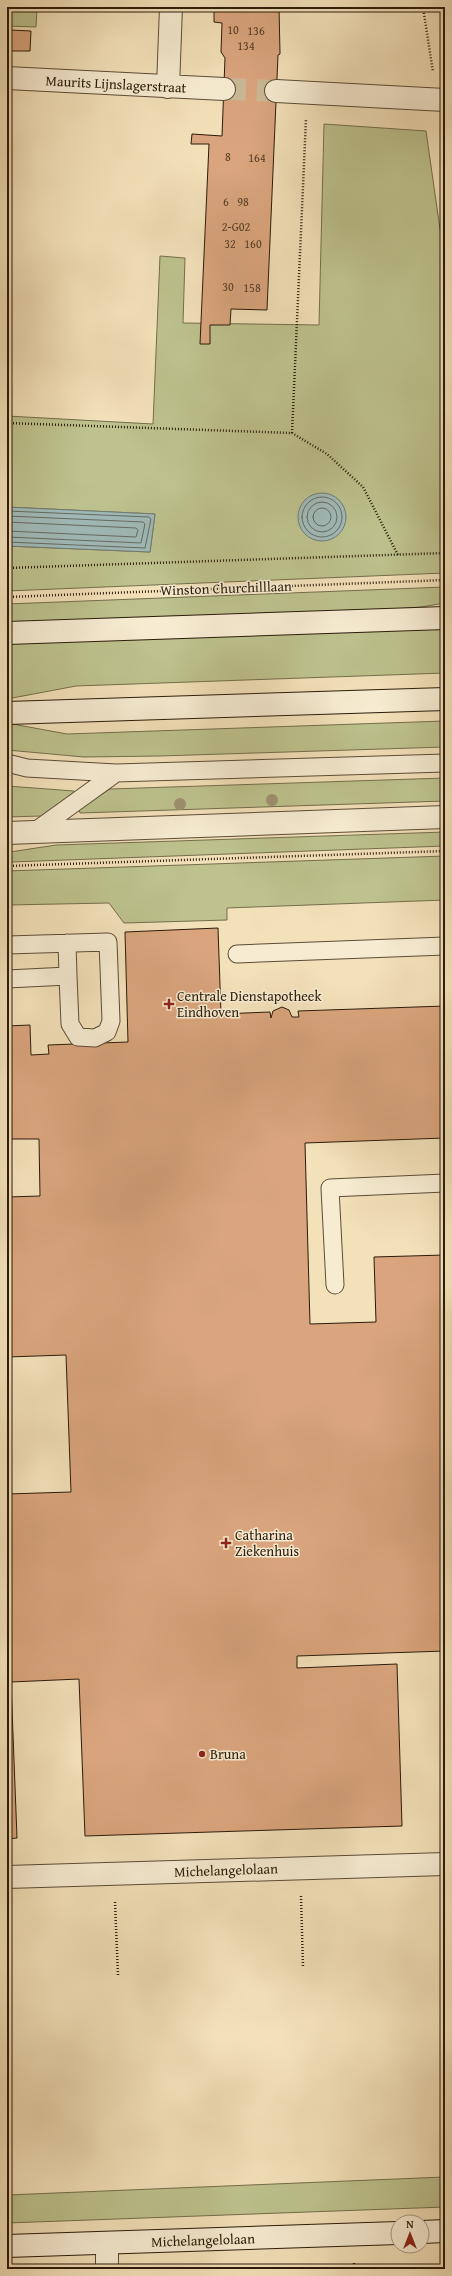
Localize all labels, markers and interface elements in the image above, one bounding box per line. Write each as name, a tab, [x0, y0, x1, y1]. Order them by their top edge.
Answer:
house number: 10	[227, 21, 239, 38]
house number: 136	[247, 22, 265, 39]
house number: 134	[237, 37, 255, 54]
street label: Maurits Lijnslagerstraat	[45, 70, 187, 98]
house number: 8	[225, 148, 231, 165]
house number: 164	[248, 149, 266, 166]
house number: 6	[223, 193, 229, 210]
house number: 98	[237, 193, 249, 210]
house number: 2-G02	[222, 218, 250, 235]
house number: 32	[224, 235, 236, 252]
house number: 160	[244, 235, 262, 252]
house number: 30	[222, 278, 234, 295]
house number: 158	[243, 279, 261, 296]
street label: Winston Churchilllaan	[160, 576, 292, 600]
place label: Centrale Dienstapotheek Eindhoven	[177, 986, 322, 1022]
marker: Centrale Dienstapotheek Eindhoven	[164, 999, 174, 1009]
place label: Catharina Ziekenhuis	[235, 1525, 299, 1561]
marker: Catharina Ziekenhuis	[220, 1537, 232, 1549]
place label: Bruna	[210, 1744, 246, 1764]
marker: Bruna	[197, 1749, 207, 1759]
street label: Michelangelolaan	[174, 1858, 278, 1882]
north arrow	[390, 2214, 430, 2254]
text: N	[406, 2216, 414, 2232]
street label: Michelangelolaan	[151, 2228, 255, 2252]

